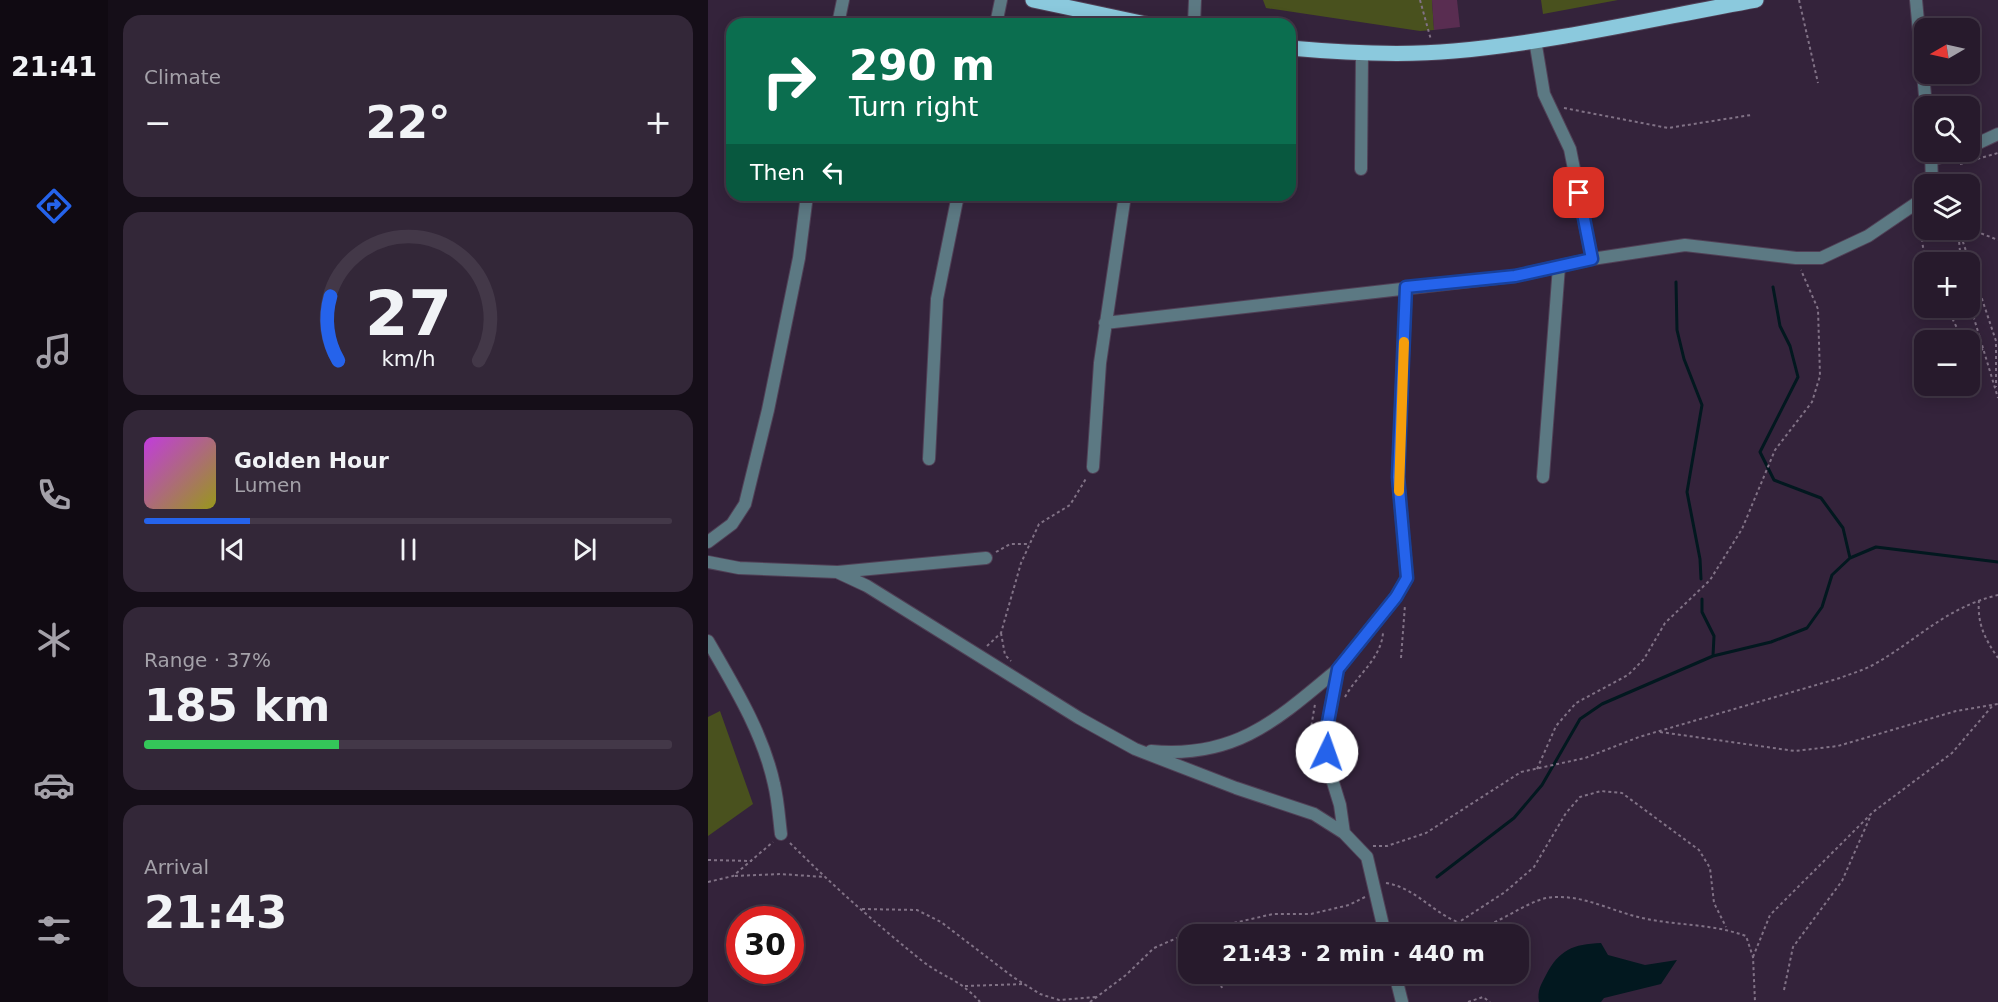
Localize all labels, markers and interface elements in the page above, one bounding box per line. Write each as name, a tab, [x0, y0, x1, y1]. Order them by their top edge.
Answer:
north arrow	[1914, 18, 1980, 84]
map controls	[1914, 18, 1980, 396]
text: 290 m	[849, 41, 995, 90]
icon: right	[750, 42, 828, 120]
text: 21:41	[11, 51, 97, 82]
text: Climate	[144, 65, 221, 89]
text: Turn right	[849, 91, 978, 122]
text: 22°	[365, 96, 451, 149]
button: search	[1914, 96, 1980, 162]
text: −	[144, 103, 172, 142]
text: +	[644, 103, 672, 142]
icon: left	[817, 156, 850, 189]
text: Then	[750, 160, 805, 185]
pin	[1553, 167, 1604, 218]
button: layers	[1914, 174, 1980, 240]
icon: arrive	[1562, 176, 1595, 209]
icon: directions	[33, 185, 75, 227]
button: +	[1914, 252, 1980, 318]
text: 27	[365, 277, 451, 350]
icon: music	[33, 330, 75, 372]
button: −	[1914, 330, 1980, 396]
text: km/h	[381, 346, 435, 371]
text: Golden Hour	[234, 448, 389, 473]
text: Lumen	[234, 473, 302, 497]
icon: phone	[33, 474, 75, 516]
icon: previous	[216, 533, 249, 566]
icon: pause	[392, 533, 425, 566]
icon: next	[568, 533, 601, 566]
icon: climate	[33, 619, 75, 661]
text: Range · 37%	[144, 648, 271, 672]
text: 185 km	[144, 679, 330, 732]
position arrow	[1295, 720, 1359, 784]
icon: car	[33, 764, 75, 806]
text: Arrival	[144, 855, 209, 879]
text: 21:43	[144, 886, 287, 939]
speed limit sign: 30	[726, 906, 804, 984]
icon: filters	[33, 909, 75, 951]
text: 21:43 · 2 min · 440 m	[1222, 941, 1485, 966]

